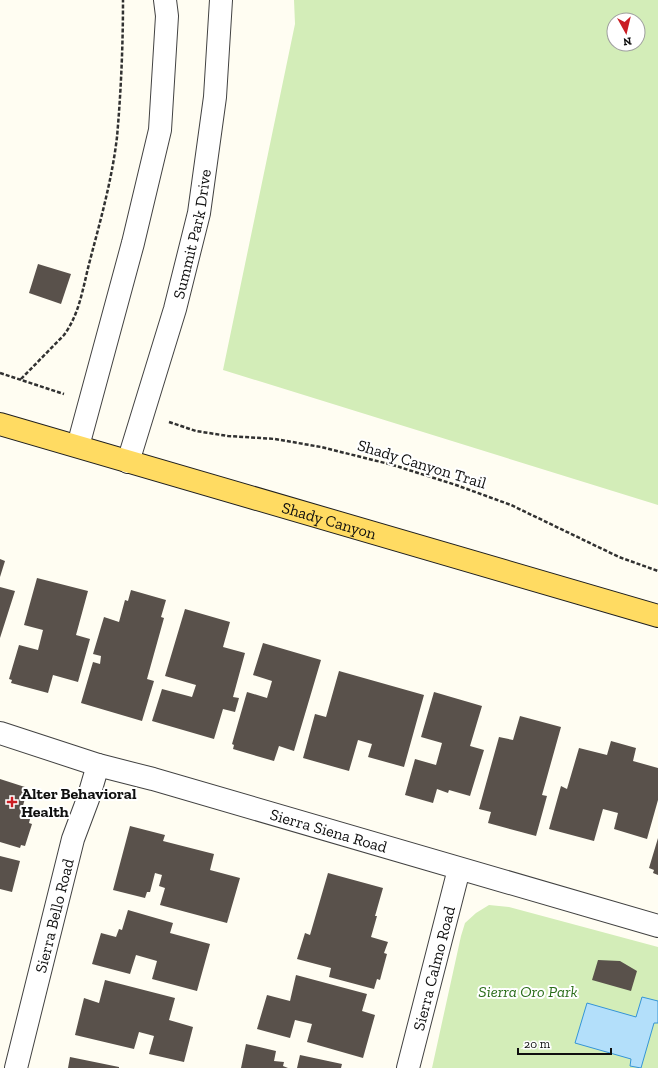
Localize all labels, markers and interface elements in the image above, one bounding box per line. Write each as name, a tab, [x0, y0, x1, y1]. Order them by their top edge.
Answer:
north arrow	[606, 12, 646, 52]
text: N	[622, 34, 632, 49]
street label: Summit Park Drive	[168, 168, 214, 301]
street label: Shady Canyon Trail	[355, 435, 489, 493]
street label: Shady Canyon	[280, 497, 380, 543]
place label: Alter Behavioral Health	[21, 784, 137, 821]
marker: Alter Behavioral Health	[6, 796, 18, 808]
street label: Sierra Siena Road	[268, 804, 390, 856]
street label: Sierra Bello Road	[31, 856, 77, 975]
street label: Sierra Calmo Road	[408, 904, 459, 1033]
park label: Sierra Oro Park	[478, 982, 578, 1001]
scale bar	[518, 1030, 611, 1056]
text: 20 m	[524, 1037, 551, 1051]

